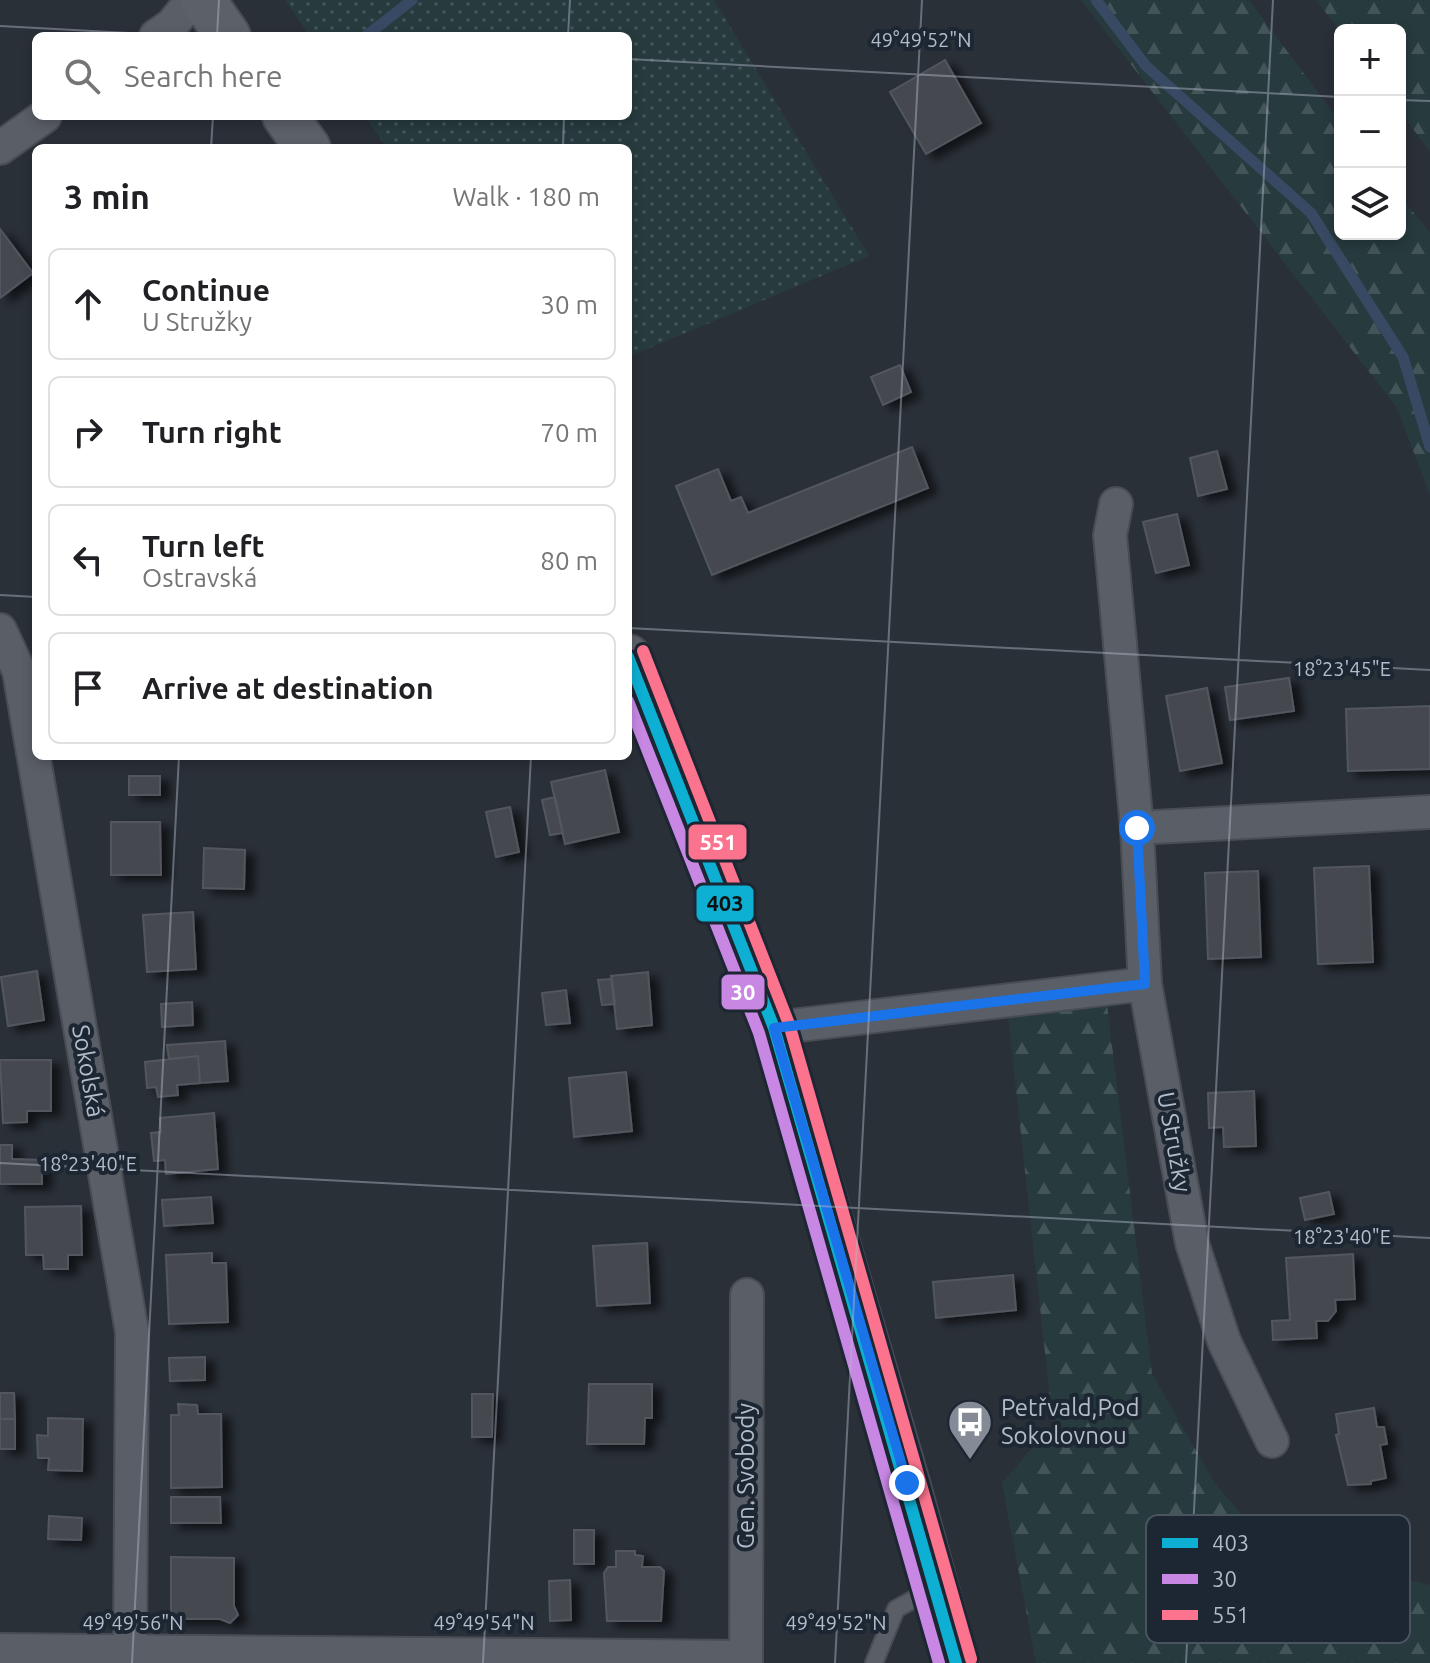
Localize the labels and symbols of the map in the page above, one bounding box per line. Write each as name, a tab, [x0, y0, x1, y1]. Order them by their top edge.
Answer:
text: 49°49'52"N	[870, 28, 972, 51]
text: 18°23'45"E	[1293, 657, 1391, 680]
route start	[1119, 810, 1155, 846]
line badge: 551	[687, 823, 748, 861]
text: 551	[699, 829, 737, 854]
line badge: 403	[695, 884, 755, 923]
text: 403	[706, 890, 744, 915]
line badge: 30	[720, 973, 766, 1011]
text: 30	[731, 979, 755, 1004]
street label: Sokolská	[67, 1023, 110, 1119]
street label: U Stružky	[1152, 1090, 1197, 1195]
text: 18°23'40"E	[39, 1152, 137, 1175]
text: 18°23'40"E	[1293, 1225, 1391, 1248]
place label: Petřvald,Pod Sokolovnou	[1001, 1394, 1140, 1449]
bus stop icon: Petřvald,Pod Sokolovnou	[946, 1398, 994, 1461]
street label: Gen. Svobody	[732, 1403, 759, 1549]
route end	[889, 1465, 925, 1501]
legend	[1146, 1515, 1410, 1643]
text: 403	[1212, 1530, 1249, 1555]
text: 30	[1212, 1566, 1237, 1591]
text: 551	[1212, 1602, 1249, 1627]
text: 49°49'56"N	[82, 1611, 184, 1634]
text: 49°49'54"N	[433, 1611, 535, 1634]
text: 49°49'52"N	[785, 1611, 887, 1634]

